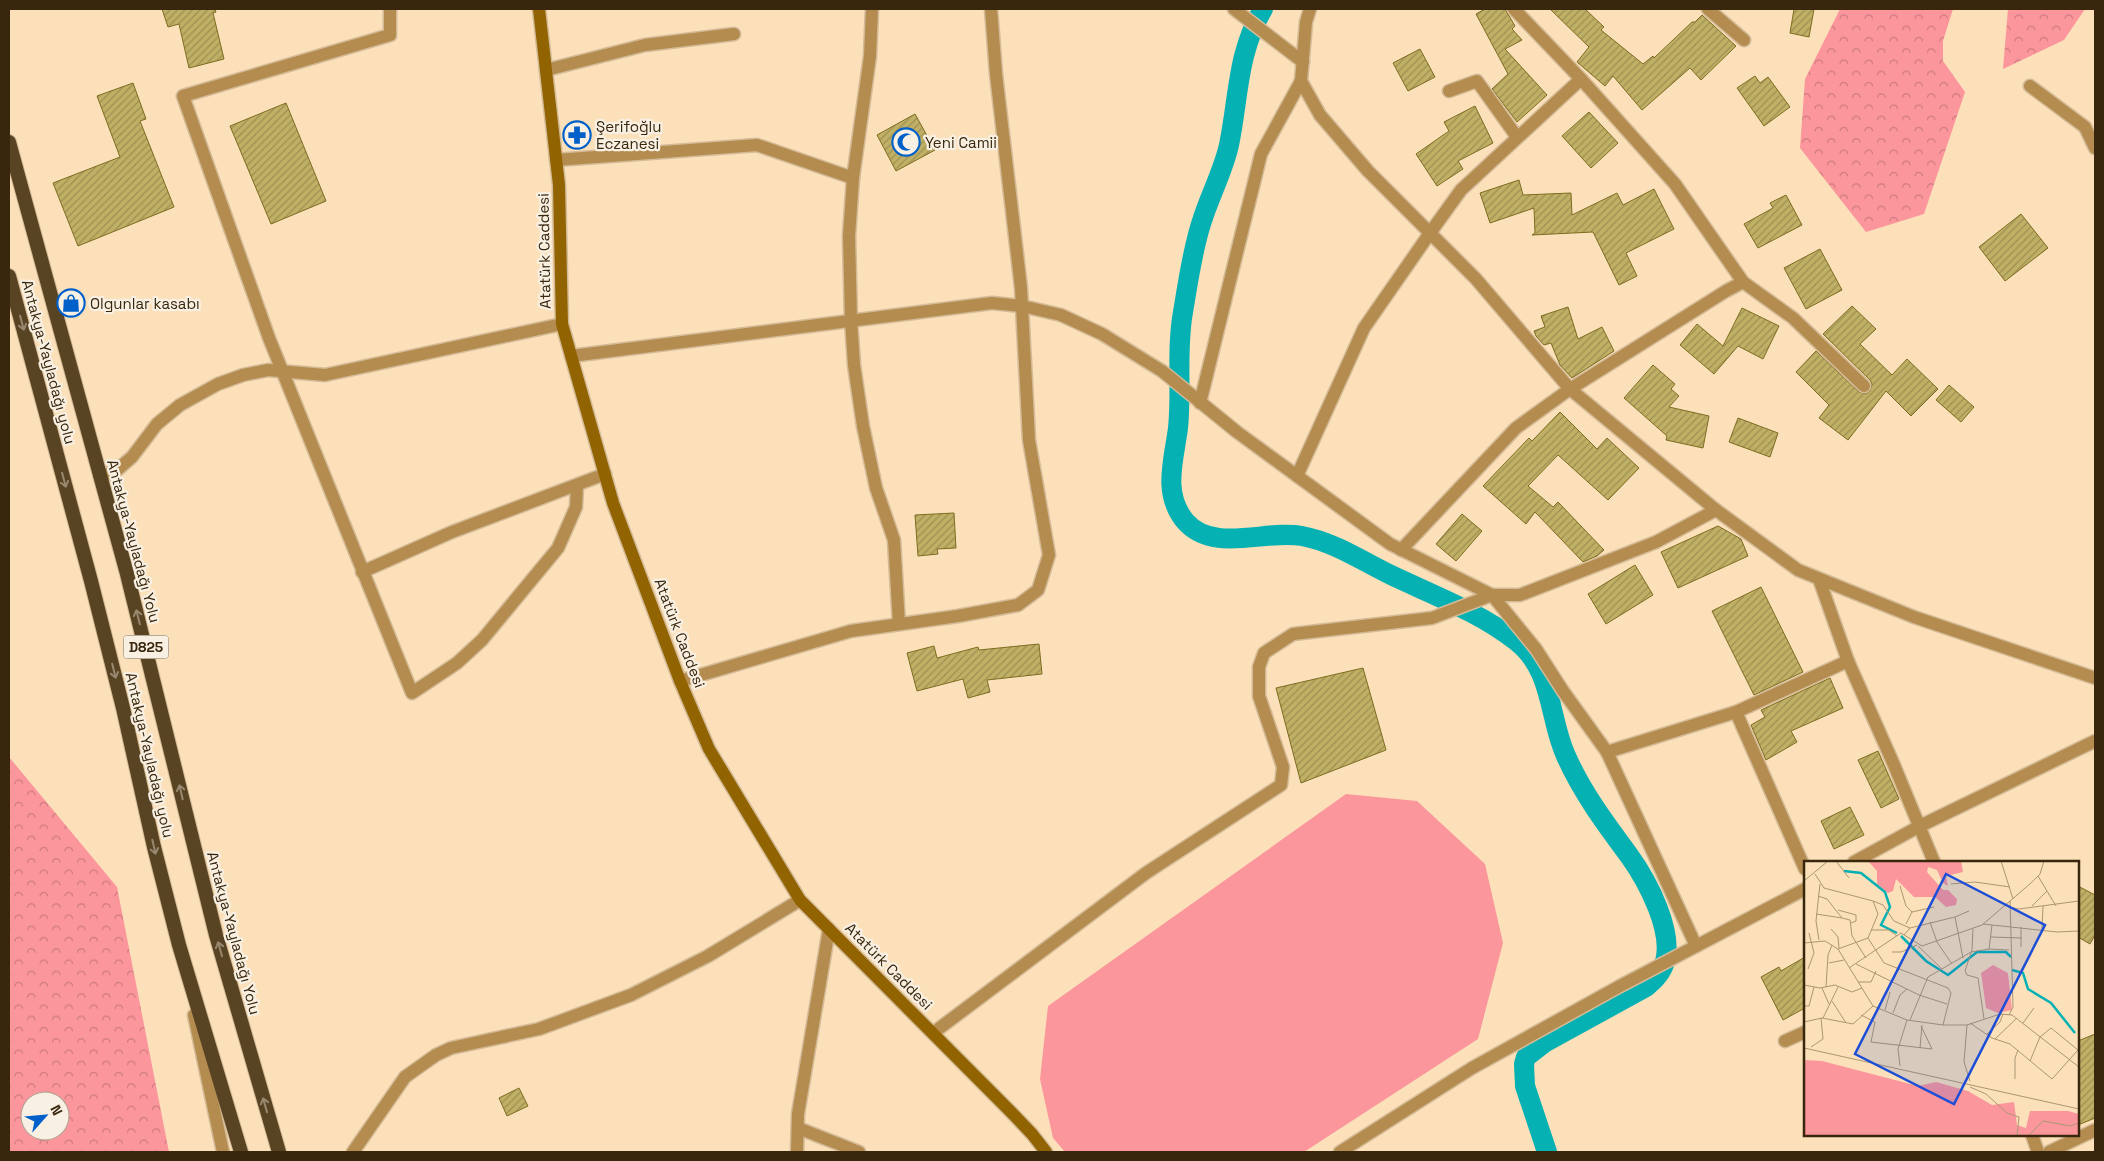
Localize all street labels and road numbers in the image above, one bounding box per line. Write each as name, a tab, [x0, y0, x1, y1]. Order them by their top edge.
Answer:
street label: Atatürk Caddesi	[533, 193, 555, 309]
street label: Antakya-Yayladağı yolu	[18, 278, 80, 446]
street label: Antakya-Yayladağı Yolu	[103, 457, 165, 625]
street label: Atatürk Caddesi	[650, 576, 710, 690]
road number: D825	[124, 636, 168, 659]
street label: Antakya-Yayladağı yolu	[122, 670, 178, 840]
street label: Antakya-Yayladağı Yolu	[203, 849, 265, 1017]
street label: Atatürk Caddesi	[841, 918, 937, 1014]

